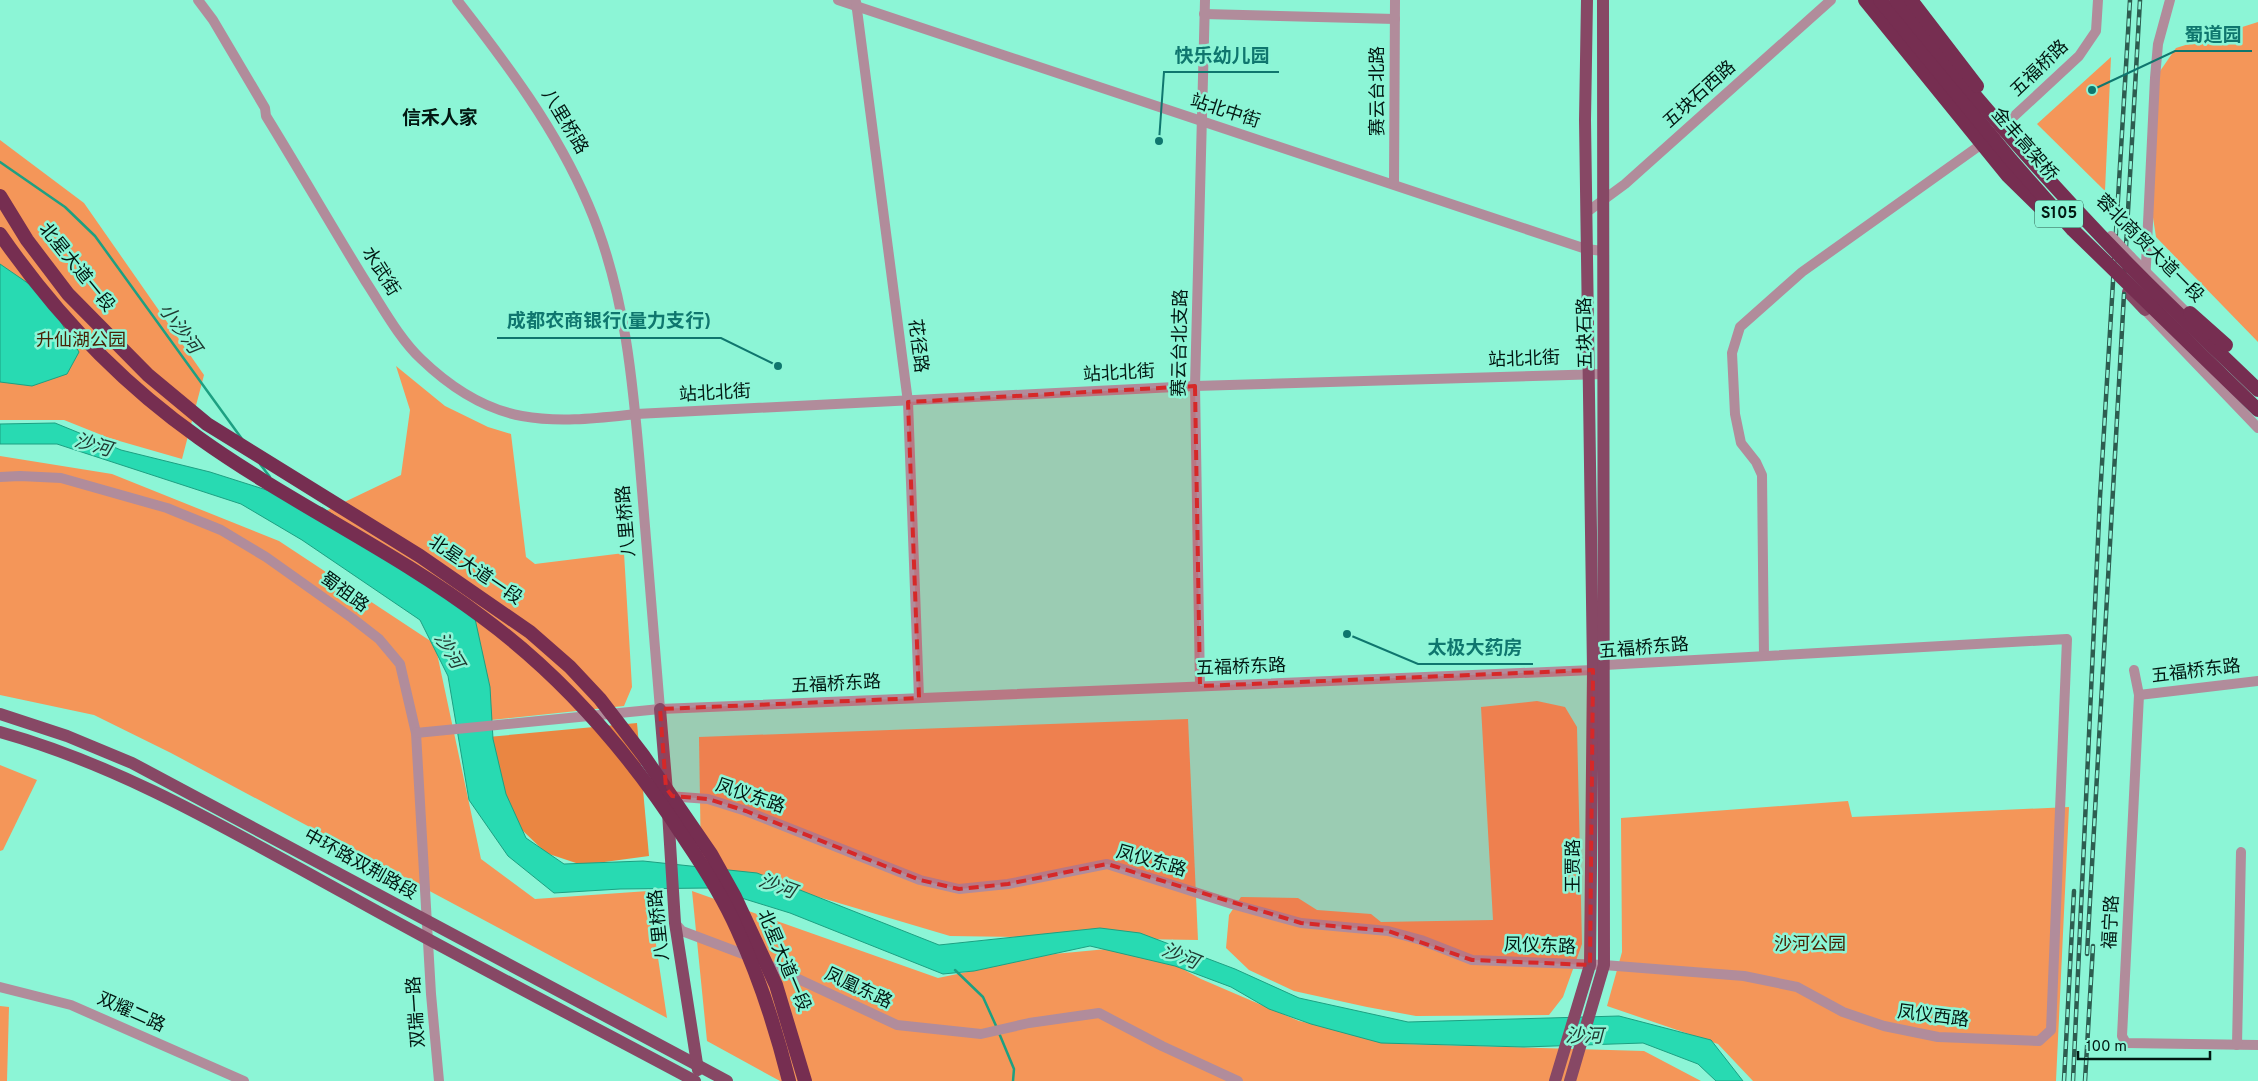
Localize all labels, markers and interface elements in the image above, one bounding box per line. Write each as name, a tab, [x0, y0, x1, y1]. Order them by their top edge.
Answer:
callout: 蜀道园	[2175, 17, 2252, 51]
text: 蜀道园	[2184, 24, 2242, 48]
street label: 五福桥路	[2006, 36, 2074, 102]
callout: 快乐幼儿园	[1164, 38, 1279, 72]
text: 快乐幼儿园	[1174, 45, 1270, 69]
street label: 赛云台北路	[1367, 46, 1390, 136]
street label: 五块石西路	[1659, 56, 1741, 134]
street label: 八里桥路	[536, 85, 592, 159]
street label: 站北中街	[1187, 90, 1263, 134]
street label: 金丰高架桥	[1986, 103, 2062, 187]
district label: 信禾人家	[402, 107, 478, 131]
street label: 蓉北商贸大道一段	[2090, 190, 2208, 308]
road number: S105	[2035, 200, 2083, 228]
street label: 北星大道一段	[33, 219, 119, 317]
street label: 水武街	[356, 243, 404, 301]
street label: 赛云台北支路	[1169, 289, 1193, 397]
street label: 五块石路	[1574, 297, 1598, 369]
water label: 小沙河	[153, 299, 208, 362]
callout: 成都农商银行(量力支行)	[497, 304, 721, 338]
text: 成都农商银行(量力支行)	[507, 310, 711, 334]
street label: 花径路	[902, 318, 932, 374]
park label: 升仙湖公园	[36, 330, 126, 353]
street label: 站北北街	[1488, 347, 1560, 373]
street label: 站北北街	[1082, 361, 1156, 387]
street label: 站北北街	[678, 381, 752, 407]
water label: 沙河	[71, 429, 118, 464]
street label: 八里桥路	[612, 484, 642, 558]
street label: 北星大道一段	[424, 531, 526, 611]
street label: 蜀祖路	[315, 568, 373, 618]
water label: 沙河	[428, 629, 470, 677]
callout: 太极大药房	[1418, 630, 1533, 664]
street label: 五福桥东路	[1598, 634, 1690, 664]
text: 太极大药房	[1427, 637, 1523, 661]
street label: 五福桥东路	[1196, 655, 1286, 681]
street label: 五福桥东路	[2150, 655, 2242, 689]
street label: 五福桥东路	[790, 671, 882, 699]
street label: 凤仪东路	[712, 774, 788, 820]
street label: 中环路双荆路段	[299, 824, 421, 906]
street label: 王贾路	[1563, 839, 1586, 893]
street label: 凤仪东路	[1113, 841, 1189, 883]
water label: 沙河	[755, 869, 803, 906]
street label: 八里桥路	[645, 888, 675, 962]
street label: 福宁路	[2099, 894, 2125, 950]
street label: 北星大道一段	[751, 907, 815, 1015]
street label: 凤仪东路	[1504, 934, 1576, 960]
park label: 沙河公园	[1774, 934, 1846, 957]
water label: 沙河	[1158, 939, 1206, 977]
street label: 凤凰东路	[821, 963, 895, 1015]
street label: 双瑞一路	[403, 975, 431, 1049]
street label: 双耀二路	[93, 988, 169, 1038]
street label: 凤仪西路	[1896, 1001, 1970, 1033]
water label: 沙河	[1565, 1025, 1607, 1049]
scale bar	[2078, 1028, 2210, 1060]
text: 100 m	[2086, 1038, 2127, 1057]

